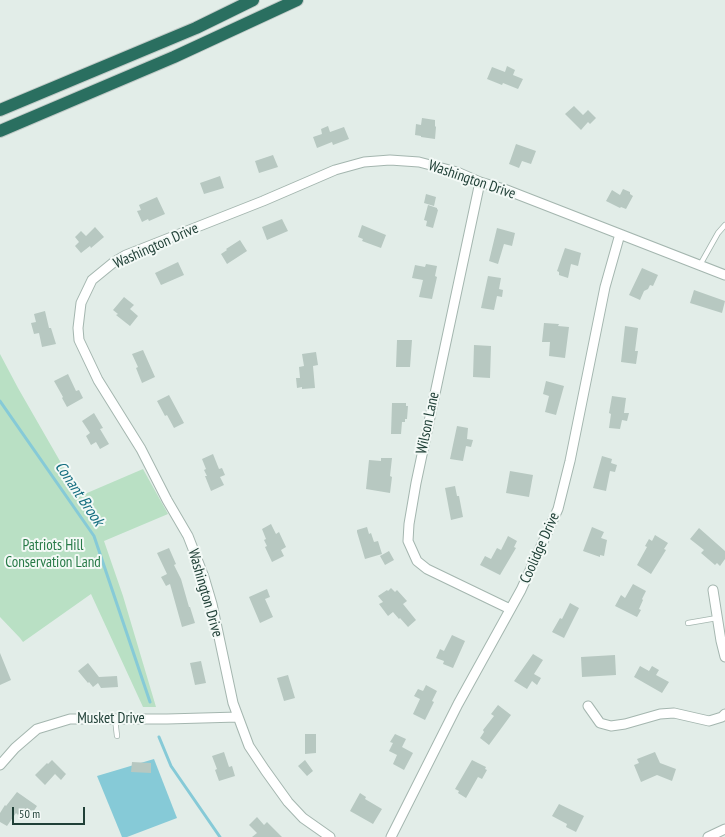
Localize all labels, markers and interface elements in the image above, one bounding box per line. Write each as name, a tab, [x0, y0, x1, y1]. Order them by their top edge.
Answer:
street label: Washington Drive	[426, 157, 518, 203]
street label: Washington Drive	[111, 219, 201, 273]
street label: Wilson Lane	[413, 390, 443, 456]
water label: Conant Brook	[50, 458, 108, 530]
street label: Coolidge Drive	[516, 510, 564, 586]
park label: Patriots Hill Conservation Land	[5, 537, 101, 572]
street label: Washington Drive	[184, 547, 226, 639]
street label: Musket Drive	[77, 710, 145, 728]
scale bar	[14, 799, 87, 825]
text: 50 m	[19, 806, 40, 821]

